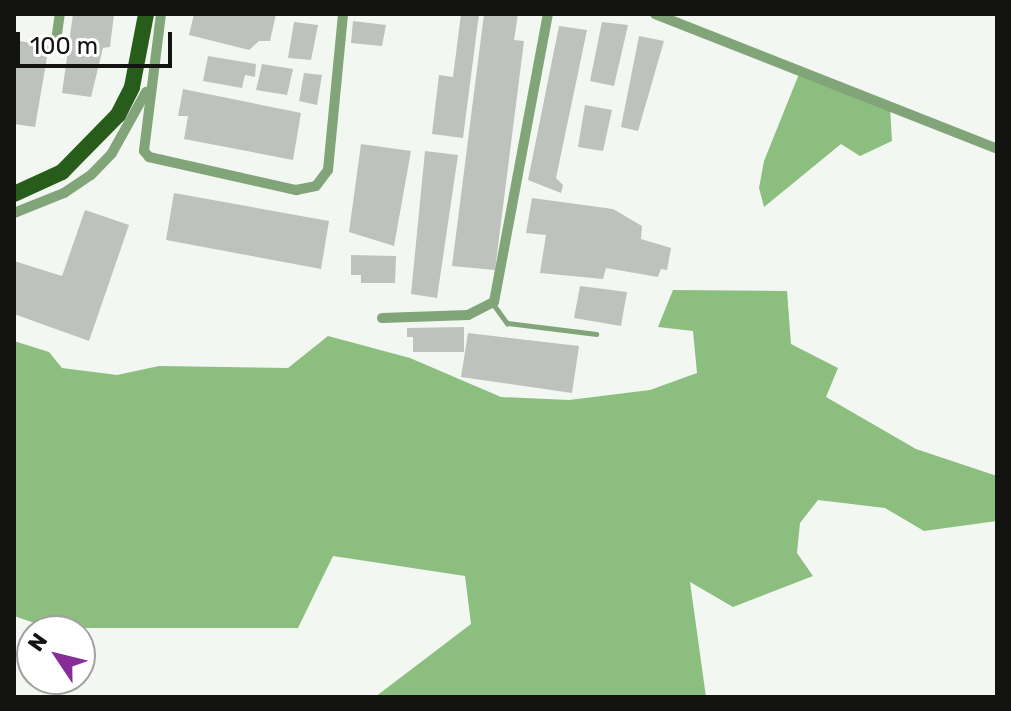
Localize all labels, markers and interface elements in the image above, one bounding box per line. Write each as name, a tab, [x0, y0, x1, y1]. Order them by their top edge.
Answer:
scale bar	[20, 16, 176, 66]
text: 100 m	[30, 32, 98, 60]
north arrow	[16, 615, 96, 695]
text: N	[22, 628, 53, 656]

